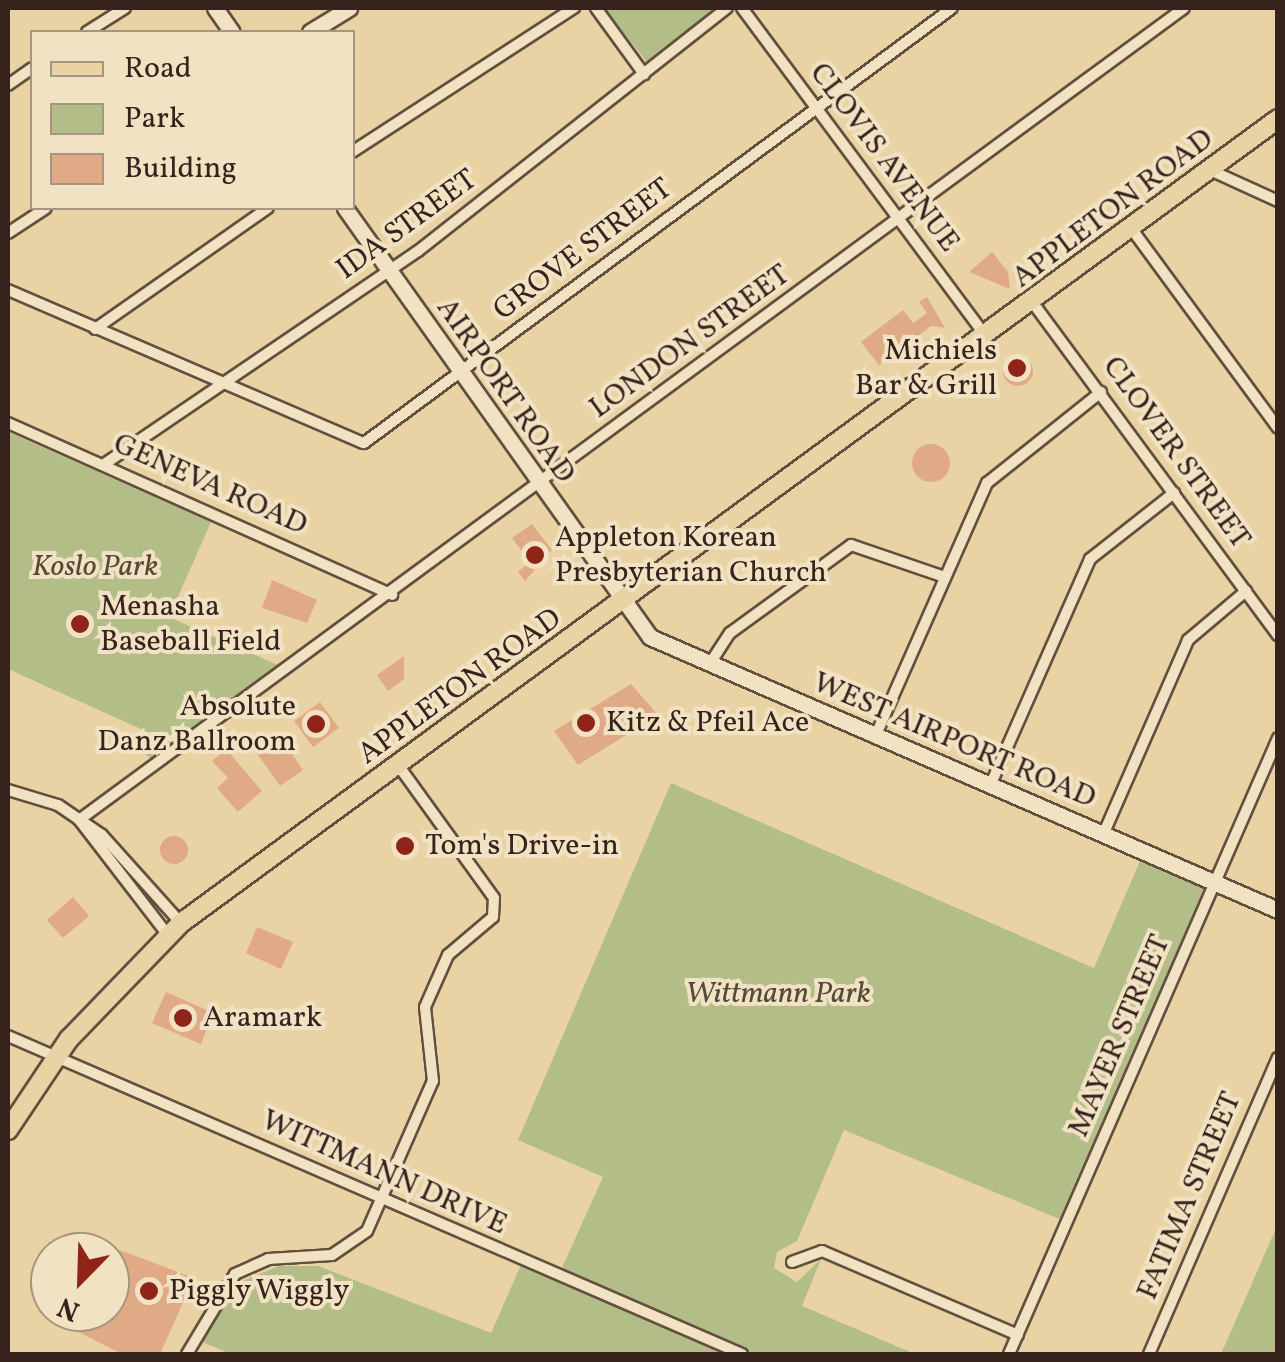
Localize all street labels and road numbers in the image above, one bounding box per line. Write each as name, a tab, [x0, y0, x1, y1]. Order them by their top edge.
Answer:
street label: CLOVIS AVENUE	[801, 56, 967, 260]
street label: APPLETON ROAD	[1005, 122, 1221, 296]
street label: IDA STREET	[330, 162, 484, 288]
street label: GROVE STREET	[487, 171, 679, 329]
street label: LONDON STREET	[583, 257, 797, 427]
street label: AIRPORT ROAD	[428, 291, 582, 491]
street label: CLOVER STREET	[1094, 350, 1258, 556]
street label: GENEVA ROAD	[108, 426, 312, 544]
street label: APPLETON ROAD	[351, 601, 569, 773]
street label: WEST AIRPORT ROAD	[806, 665, 1102, 817]
street label: MAYER STREET	[1061, 930, 1179, 1142]
street label: FATIMA STREET	[1130, 1087, 1250, 1305]
street label: WITTMANN DRIVE	[256, 1103, 512, 1243]

